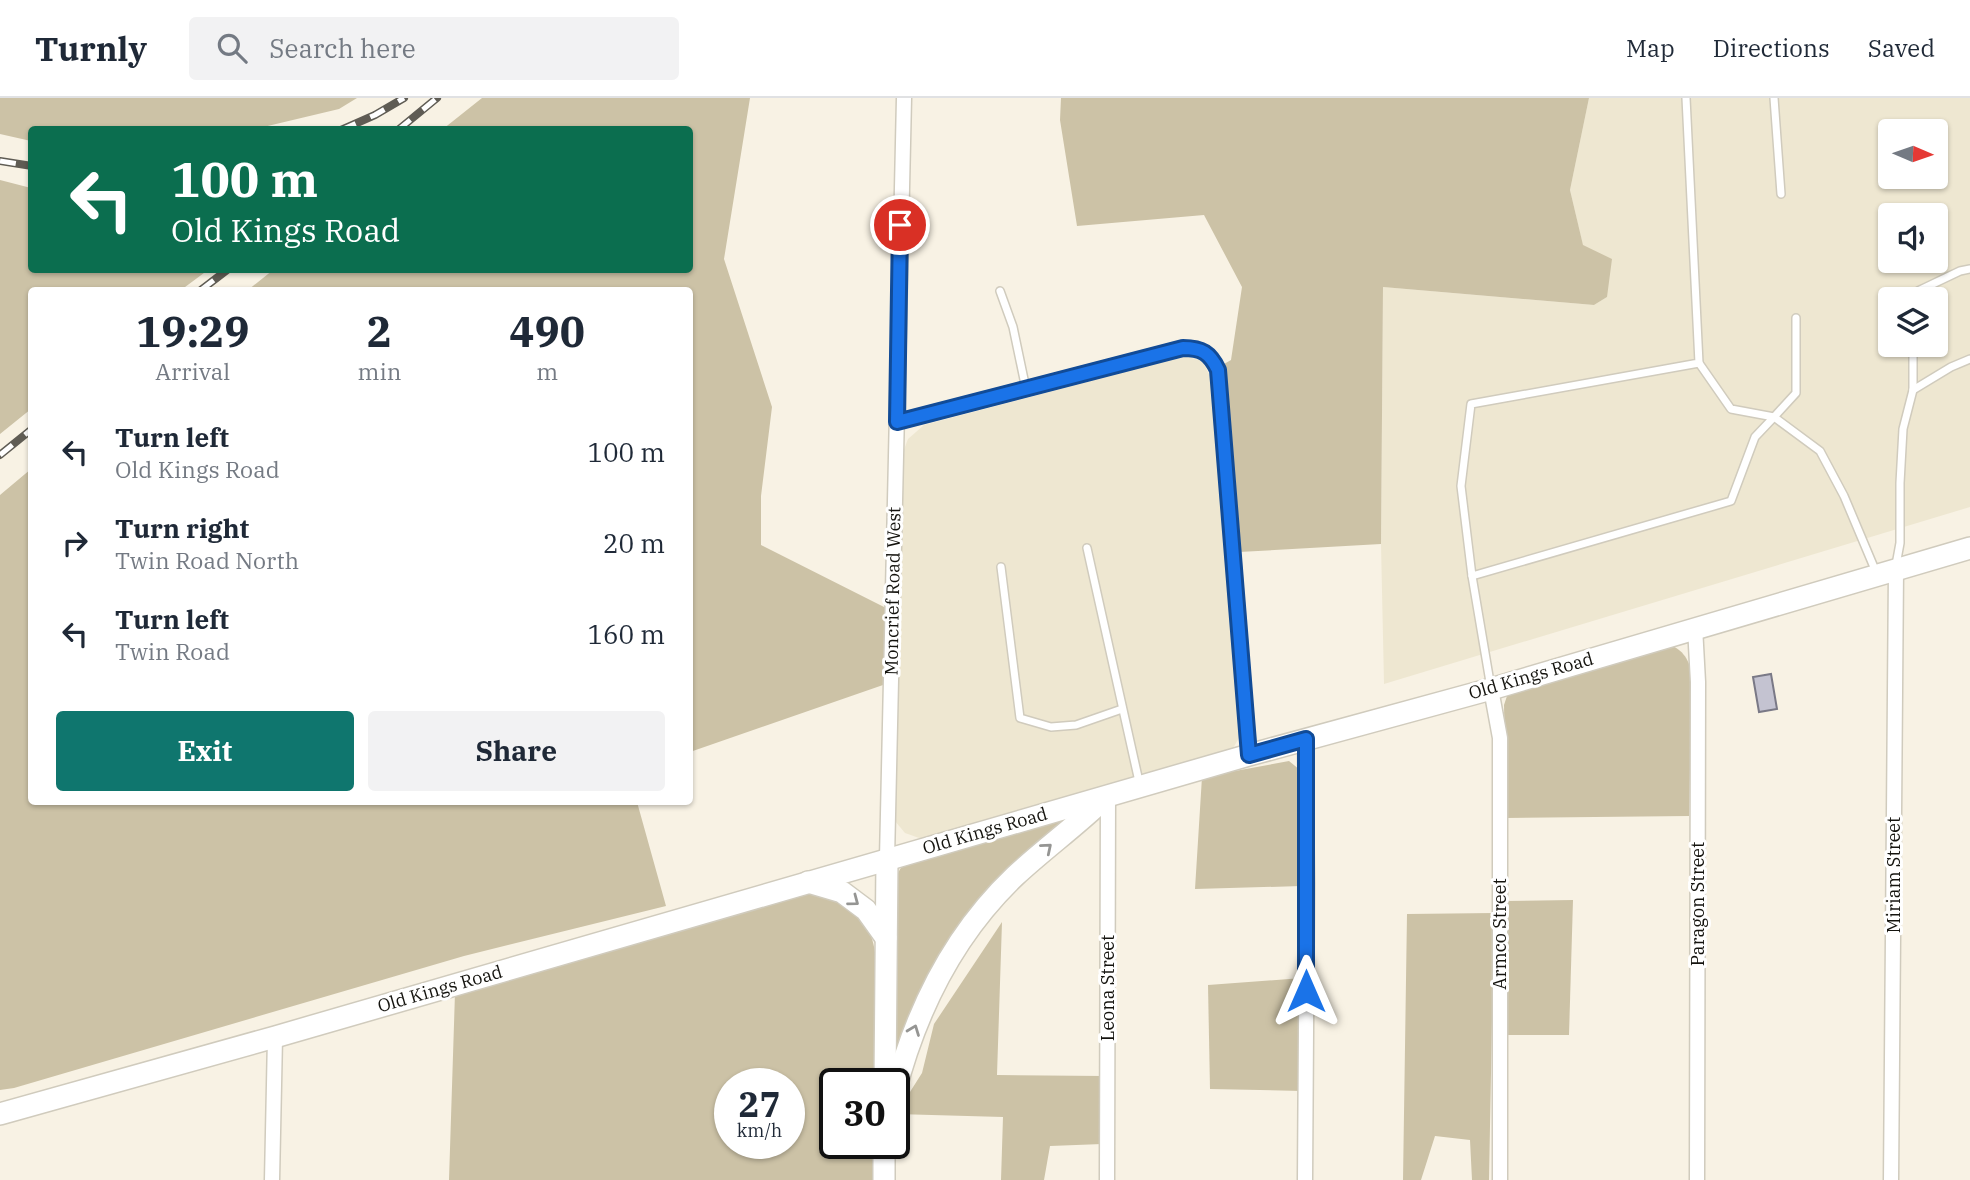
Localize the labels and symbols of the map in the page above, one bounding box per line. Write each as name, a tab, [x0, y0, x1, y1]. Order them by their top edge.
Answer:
north arrow	[1878, 119, 1948, 189]
pin	[870, 195, 930, 255]
street label: Moncrief Road West	[880, 506, 905, 676]
street label: Old Kings Road	[1466, 647, 1596, 704]
street label: Old Kings Road	[920, 802, 1050, 859]
street label: Miriam Street	[1882, 817, 1905, 933]
street label: Paragon Street	[1686, 842, 1709, 966]
one-way arrow	[1039, 844, 1052, 857]
street label: Armco Street	[1488, 878, 1511, 990]
one-way arrow	[846, 892, 858, 905]
street label: Leona Street	[1096, 935, 1119, 1041]
position arrow	[1269, 954, 1343, 1028]
street label: Old Kings Road	[375, 960, 505, 1017]
one-way arrow	[906, 1024, 920, 1036]
speed limit sign: 30	[819, 1068, 910, 1159]

